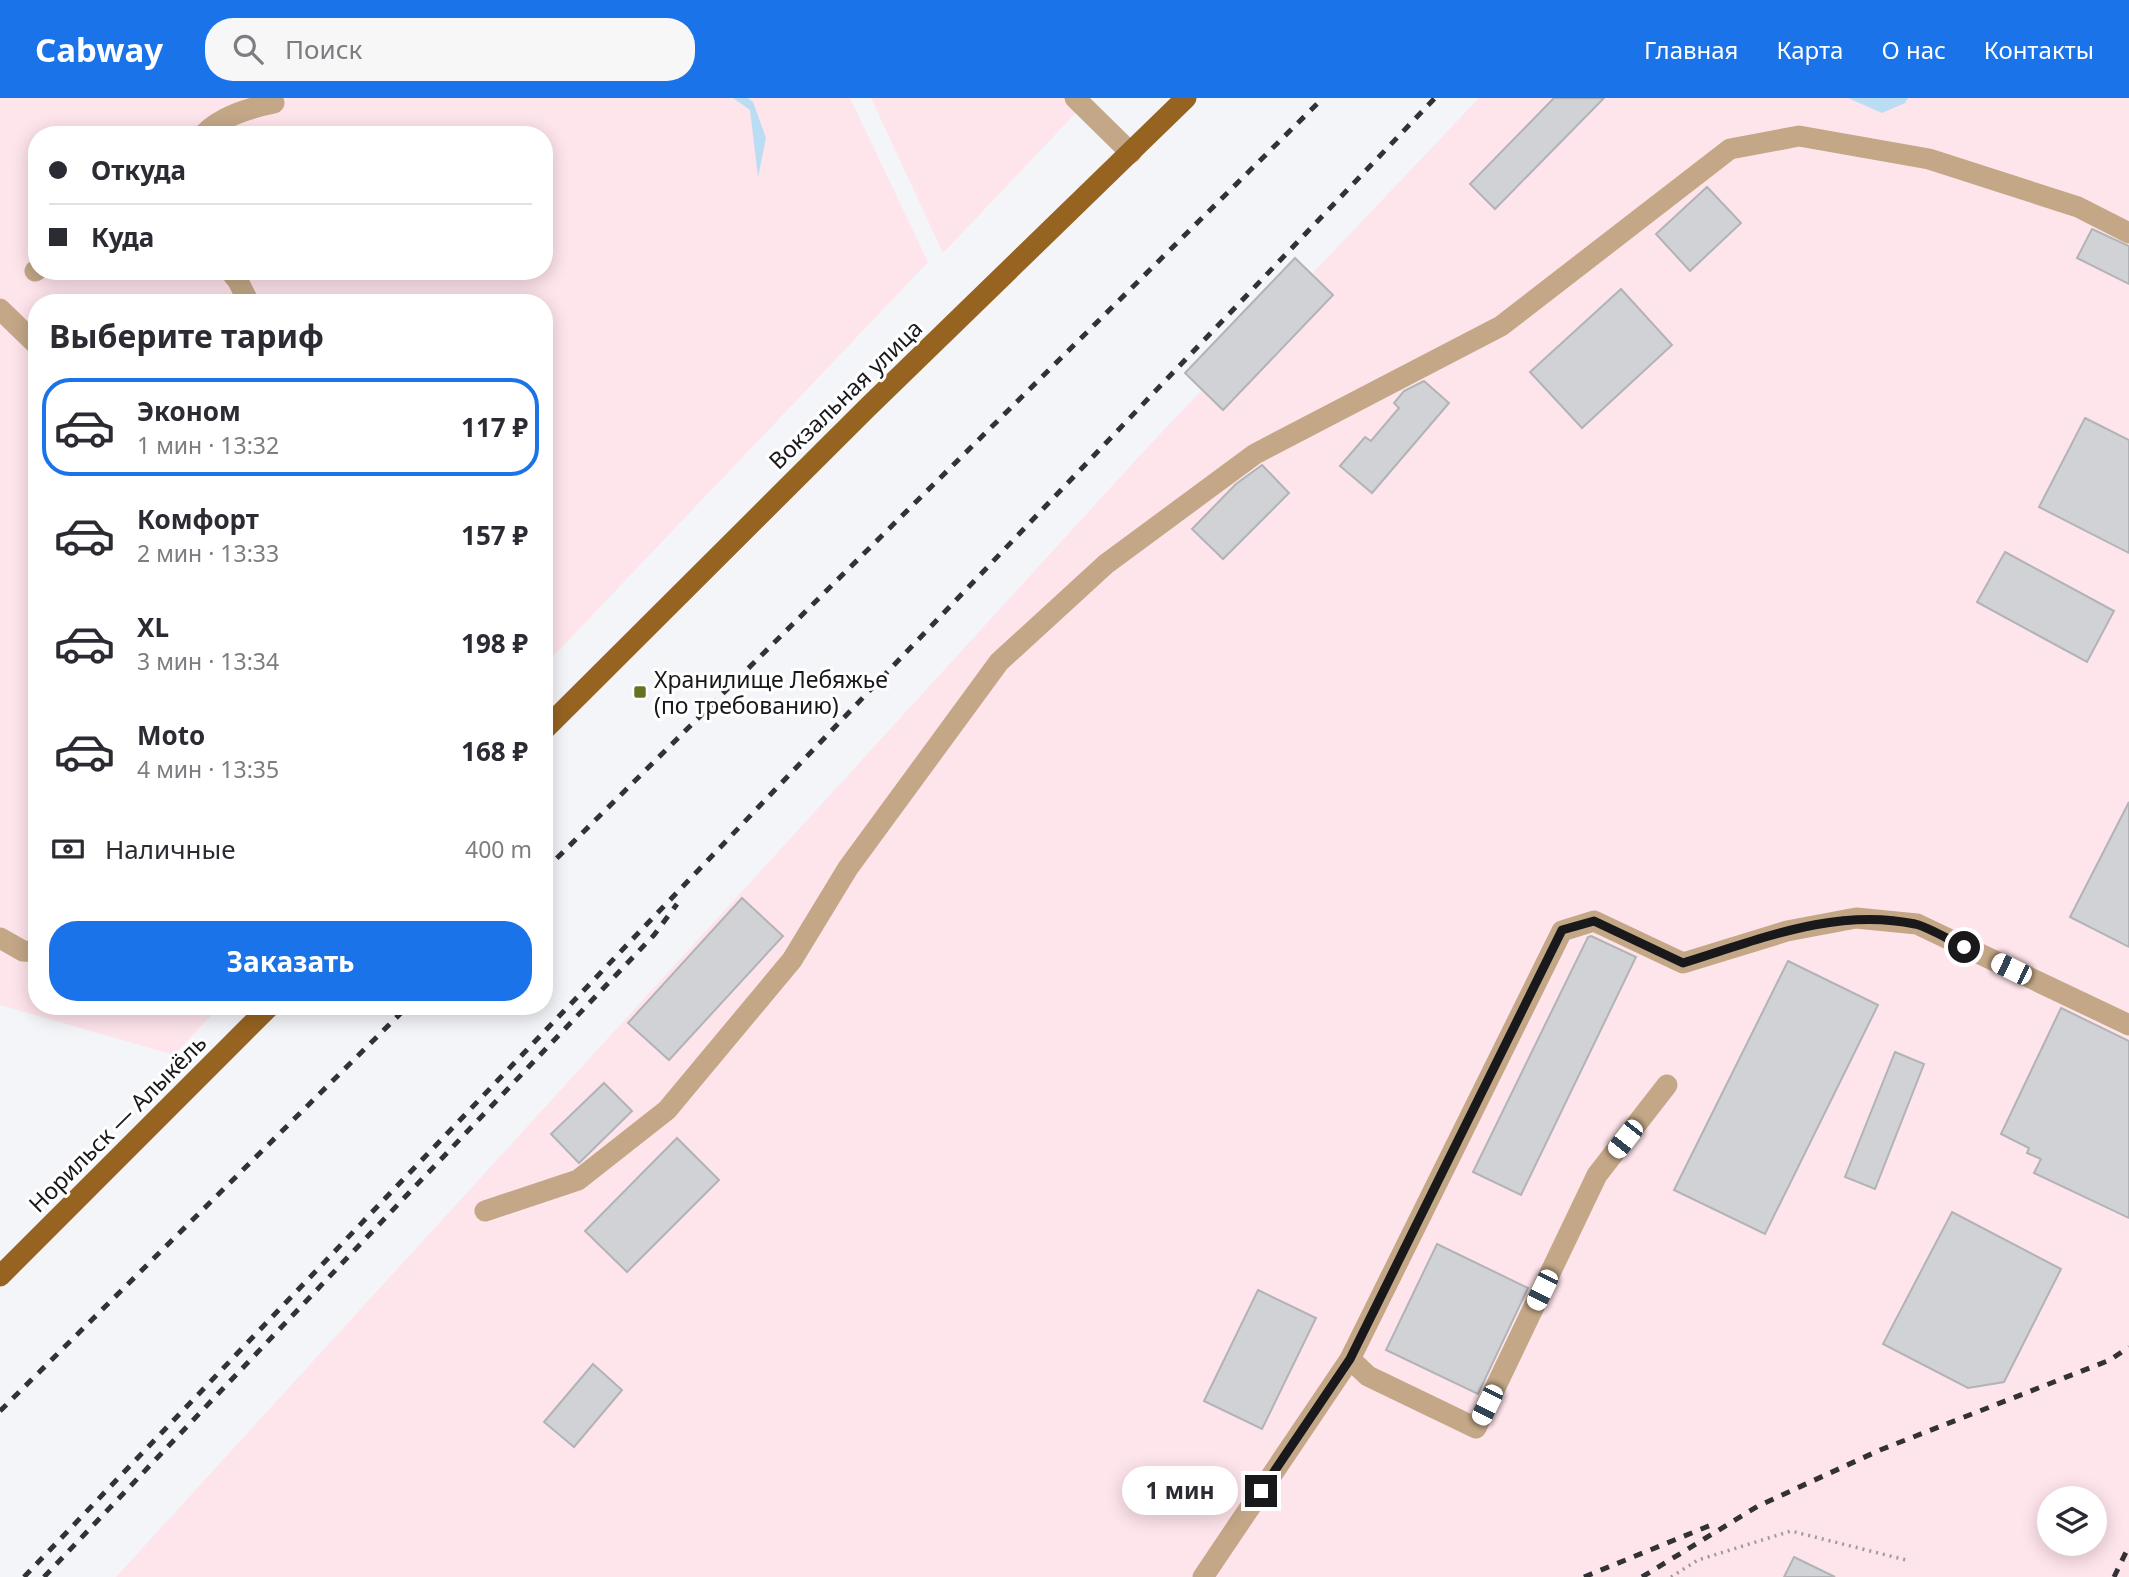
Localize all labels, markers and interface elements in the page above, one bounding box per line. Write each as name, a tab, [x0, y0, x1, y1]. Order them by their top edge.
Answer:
search box	[205, 18, 695, 81]
text: Cabway	[35, 27, 163, 72]
icon: search	[229, 30, 267, 68]
text: Поиск	[285, 31, 362, 67]
text: Главная	[1644, 33, 1738, 66]
text: Карта	[1776, 33, 1843, 66]
text: О нас	[1881, 33, 1946, 66]
text: Контакты	[1984, 33, 2094, 66]
text: Откуда	[91, 152, 186, 188]
text: Куда	[91, 219, 154, 255]
street label: Вокзальная улица	[761, 312, 929, 476]
text: Выберите тариф	[49, 314, 324, 357]
text: Эконом	[137, 393, 241, 429]
icon: car	[53, 396, 116, 459]
text: 117 ₽	[461, 409, 528, 445]
text: 1 мин · 13:32	[137, 429, 279, 461]
text: Комфорт	[137, 501, 259, 537]
icon: car	[53, 504, 116, 567]
text: 157 ₽	[461, 517, 528, 553]
text: 2 мин · 13:33	[137, 537, 279, 569]
text: XL	[137, 609, 169, 645]
icon: car	[53, 612, 116, 675]
text: 198 ₽	[461, 625, 528, 661]
text: 3 мин · 13:34	[137, 645, 279, 677]
place label: Хранилище Лебяжье (по требованию)	[654, 663, 888, 721]
marker: Хранилище Лебяжье (по требованию)	[632, 684, 648, 700]
text: Moto	[137, 717, 205, 753]
icon: car	[53, 720, 116, 783]
text: 168 ₽	[461, 733, 528, 769]
text: 4 мин · 13:35	[137, 753, 279, 785]
icon: cash	[49, 830, 87, 868]
text: Наличные	[105, 831, 236, 867]
text: 400 m	[465, 833, 532, 865]
button: Заказать	[49, 921, 532, 1001]
route start	[1948, 931, 1980, 963]
car	[1988, 950, 2035, 988]
street label: Норильск — Алыкёль	[21, 1027, 213, 1219]
car	[1604, 1116, 1647, 1162]
car	[1524, 1267, 1561, 1313]
car	[1469, 1382, 1506, 1428]
callout: 1 мин	[1121, 1466, 1236, 1516]
text: 1 мин	[1146, 1474, 1214, 1506]
route end	[1245, 1475, 1277, 1507]
map controls	[2037, 1486, 2107, 1556]
button: layers	[2037, 1486, 2107, 1556]

